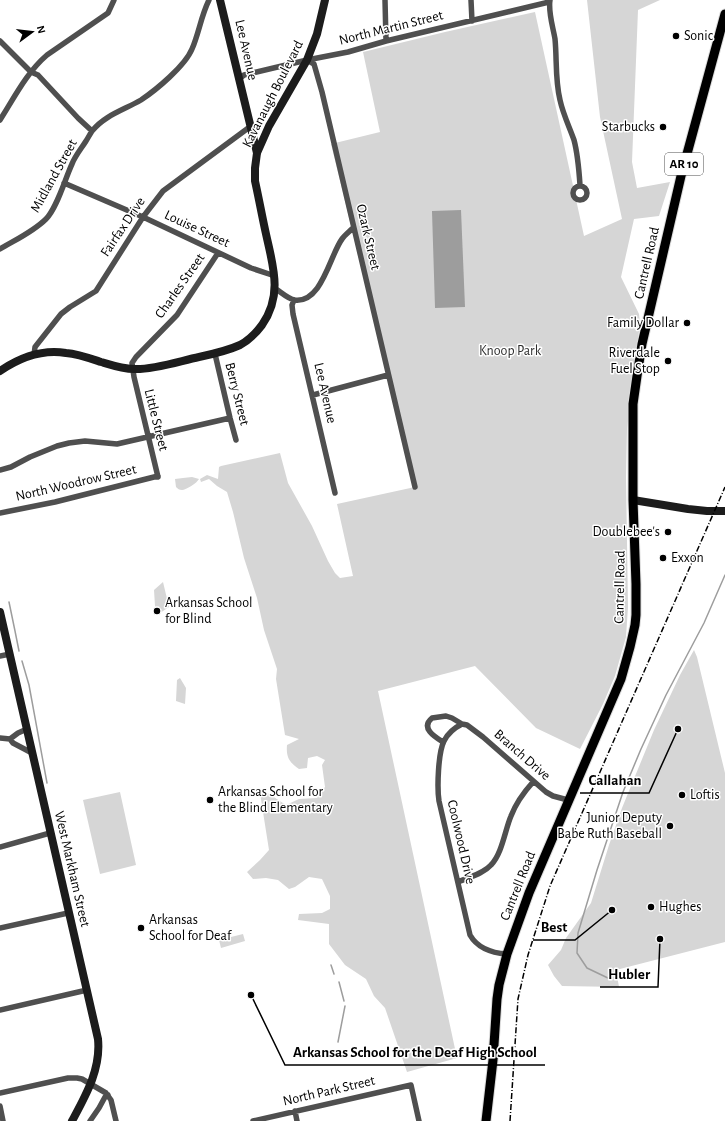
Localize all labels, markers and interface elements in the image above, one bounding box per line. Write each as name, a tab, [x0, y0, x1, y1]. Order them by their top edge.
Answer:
street label: North Martin Street	[338, 8, 445, 48]
north arrow	[12, 12, 52, 52]
street label: Lee Avenue	[232, 18, 260, 82]
text: N	[35, 24, 47, 35]
place label: Sonic	[684, 29, 714, 43]
marker: Sonic	[671, 31, 681, 41]
street label: Kavanaugh Boulevard	[240, 38, 306, 150]
place label: Starbucks	[602, 120, 655, 134]
marker: Starbucks	[658, 122, 668, 132]
street label: Midland Street	[28, 137, 80, 215]
road number: AR 10	[665, 153, 703, 175]
street label: Fairfax Drive	[98, 195, 148, 259]
street label: Ozark Street	[354, 203, 382, 272]
street label: Louise Street	[162, 208, 232, 250]
street label: Cantrell Road	[632, 226, 662, 300]
street label: Charles Street	[153, 251, 208, 321]
place label: Family Dollar	[607, 316, 679, 330]
marker: Family Dollar	[682, 318, 692, 328]
park label: Knoop Park	[479, 344, 542, 358]
place label: Riverdale Fuel Stop	[609, 346, 660, 376]
marker: Riverdale Fuel Stop	[663, 356, 673, 366]
street label: Berry Street	[222, 361, 252, 427]
street label: Lee Avenue	[311, 361, 339, 425]
street label: Little Street	[142, 388, 171, 453]
street label: North Woodrow Street	[14, 462, 138, 504]
place label: Doublebee's	[593, 525, 660, 539]
marker: Doublebee's	[663, 527, 673, 537]
street label: Cantrell Road	[612, 550, 628, 624]
place label: Exxon	[671, 551, 704, 565]
marker: Exxon	[658, 553, 668, 563]
place label: Arkansas School for Blind	[165, 596, 253, 626]
marker: Arkansas School for Blind	[152, 606, 162, 616]
street label: Branch Drive	[491, 727, 553, 783]
callout: Callahan	[580, 766, 649, 793]
text: Callahan	[588, 773, 642, 788]
place label: Arkansas School for the Blind Elementary	[218, 785, 333, 815]
place label: Loftis	[690, 788, 720, 802]
marker: Loftis	[677, 790, 687, 800]
marker: Arkansas School for the Blind Elementary	[205, 795, 215, 805]
street label: Coolwood Drive	[445, 799, 477, 885]
street label: West Markham Street	[52, 810, 92, 929]
place label: Junior Deputy Babe Ruth Baseball	[557, 811, 662, 841]
marker: Junior Deputy Babe Ruth Baseball	[665, 821, 675, 831]
street label: Cantrell Road	[498, 849, 538, 923]
place label: Hughes	[659, 900, 701, 914]
marker: Hughes	[646, 902, 656, 912]
place label: Arkansas School for Deaf	[149, 913, 232, 943]
callout: Best	[533, 913, 575, 940]
text: Best	[541, 920, 567, 935]
marker: Arkansas School for Deaf	[136, 923, 146, 933]
callout: Hubler	[600, 960, 658, 987]
text: Hubler	[608, 967, 651, 982]
callout: Arkansas School for the Deaf High School	[285, 1038, 545, 1065]
text: Arkansas School for the Deaf High School	[293, 1045, 537, 1060]
street label: North Park Street	[282, 1073, 377, 1108]

